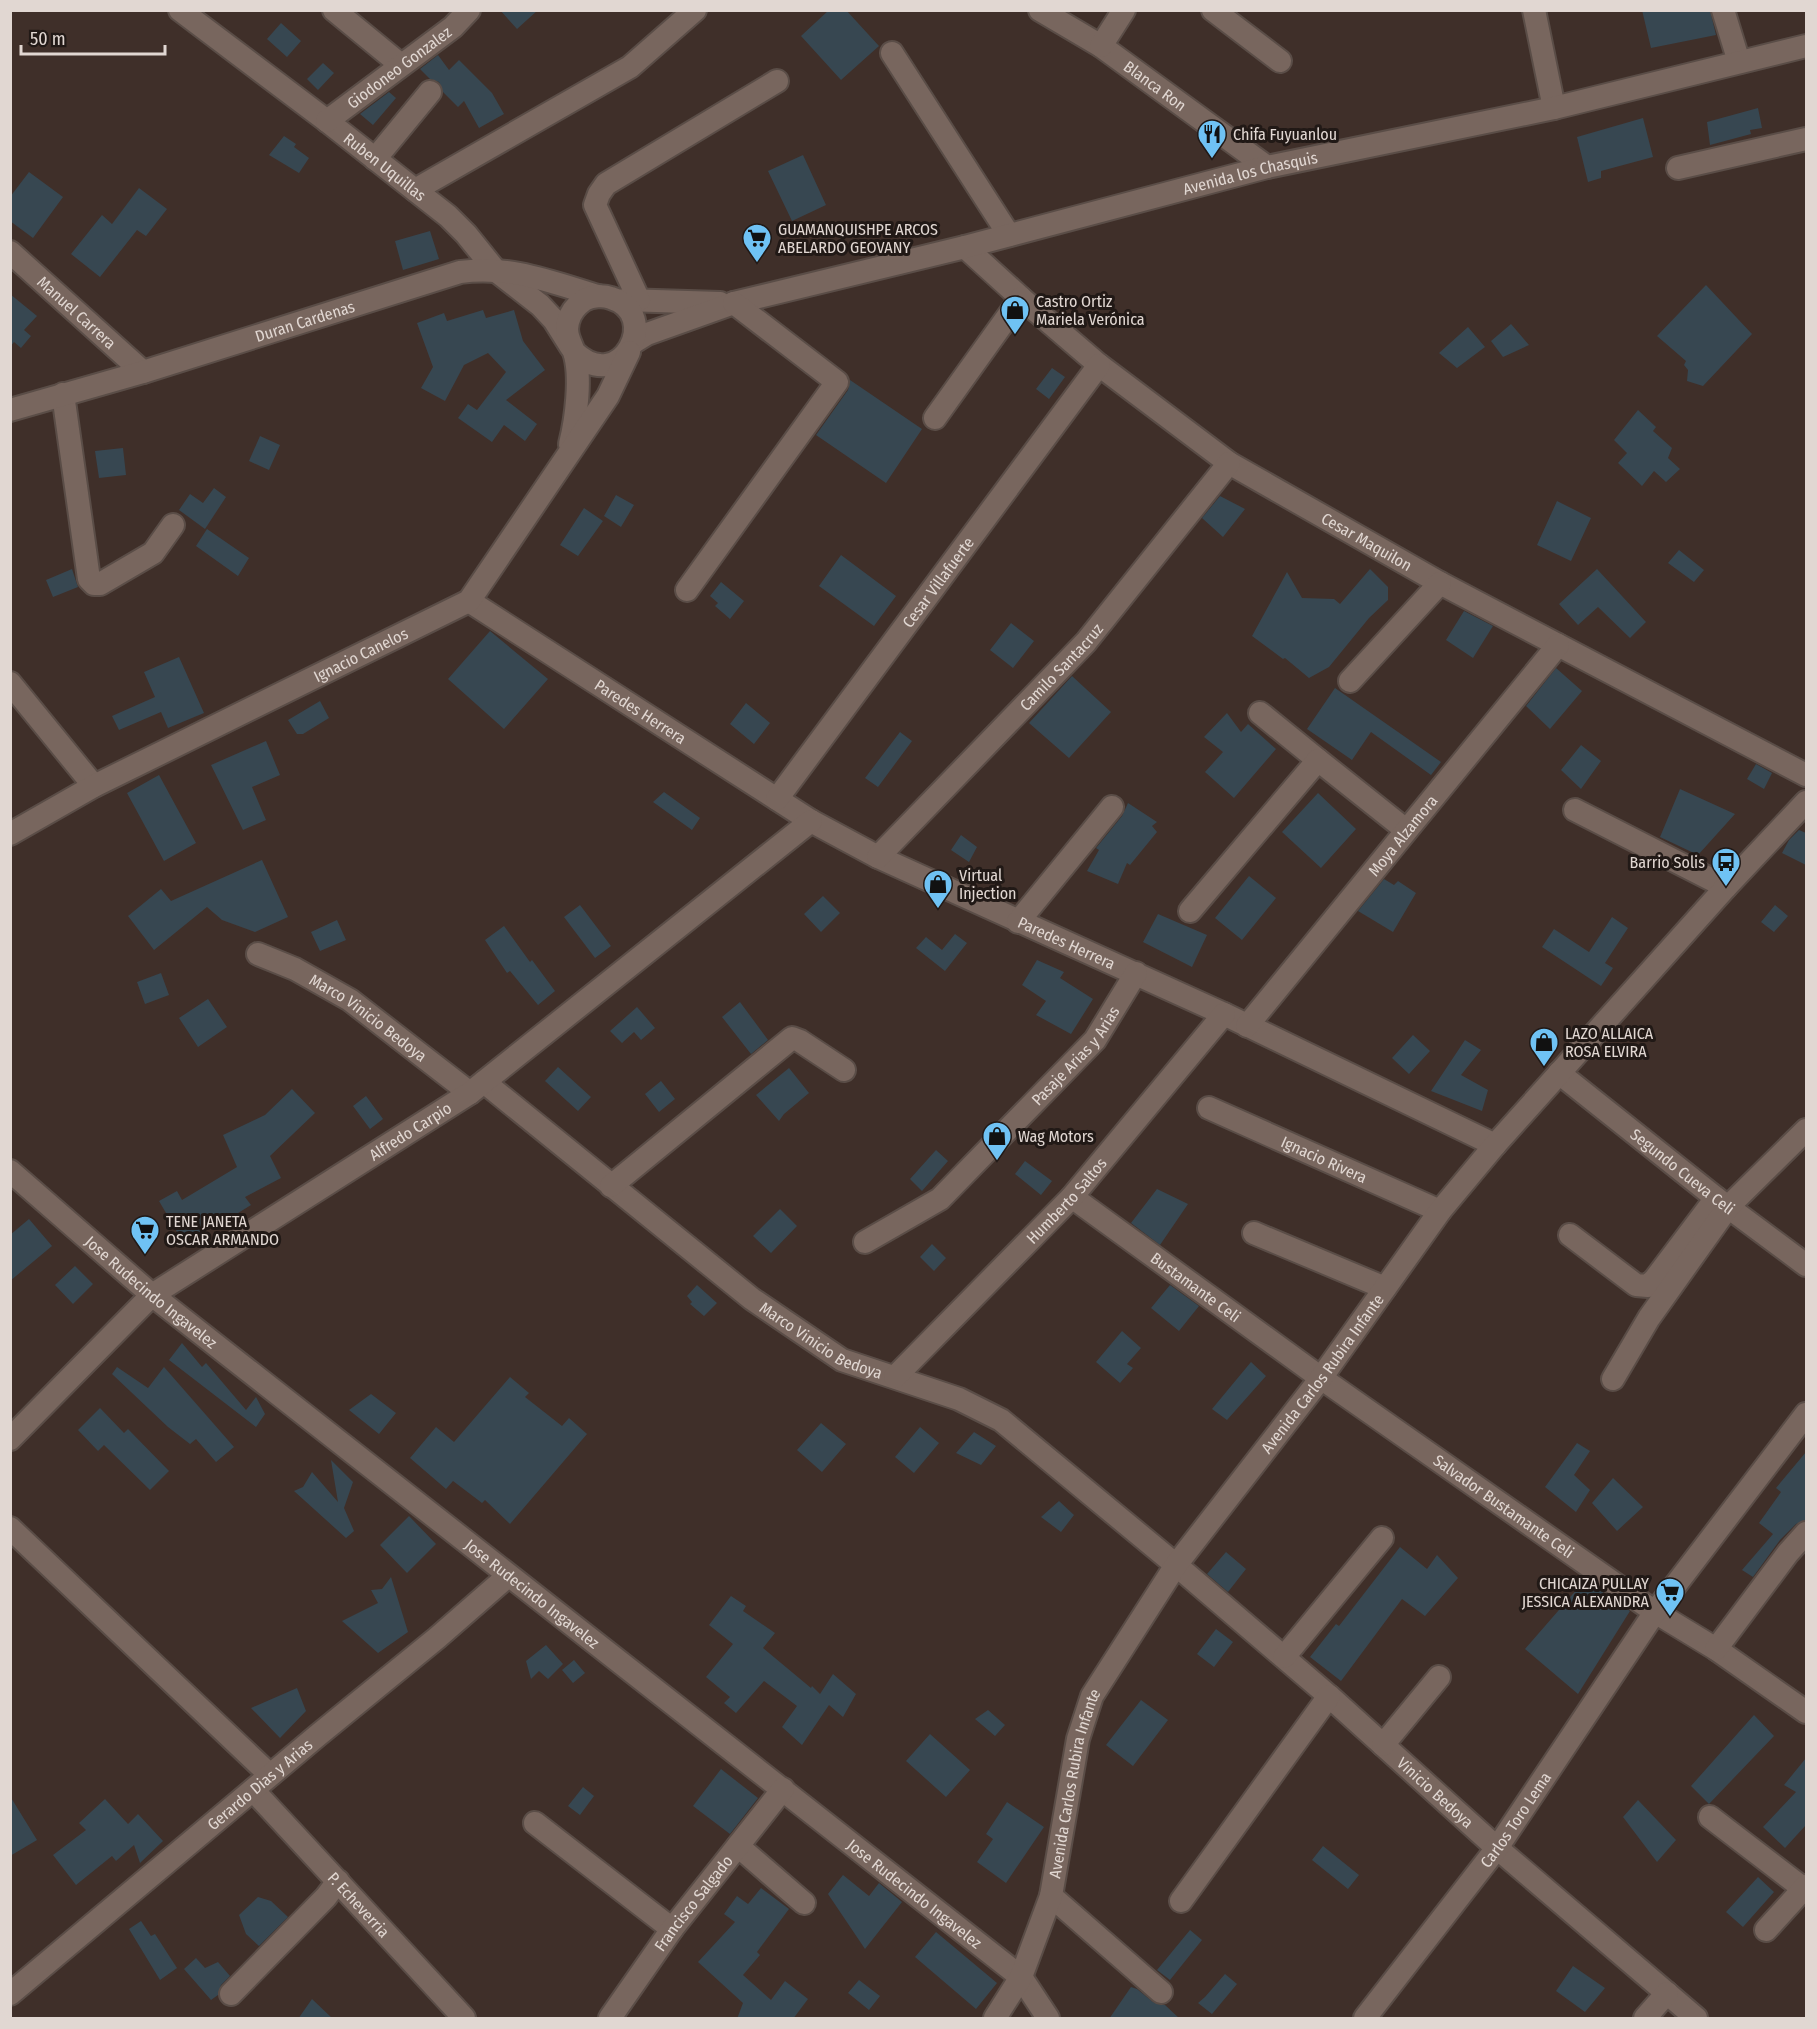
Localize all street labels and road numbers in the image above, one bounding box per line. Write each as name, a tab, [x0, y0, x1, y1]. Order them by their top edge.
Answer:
street label: Giodoneo Gonzalez	[344, 23, 455, 113]
street label: Blanca Ron	[1120, 57, 1190, 115]
street label: Ruben Uquillas	[340, 129, 430, 205]
street label: Avenida los Chasquis	[1181, 148, 1319, 199]
street label: Manuel Carrera	[33, 272, 120, 353]
street label: Duran Cardenas	[253, 297, 357, 346]
street label: Cesar Maquilon	[1318, 509, 1415, 575]
street label: Cesar Villafuerte	[899, 533, 978, 631]
street label: Camilo Santacruz	[1016, 620, 1107, 715]
street label: Ignacio Canelos	[311, 624, 411, 686]
street label: Paredes Herrera	[591, 675, 690, 748]
street label: Moya Alzamora	[1364, 791, 1442, 880]
street label: Paredes Herrera	[1015, 913, 1118, 973]
street label: Marco Vinicio Bedoya	[306, 970, 430, 1066]
street label: Pasaje Arias y Arias	[1028, 1003, 1124, 1109]
street label: Alfredo Carpio	[366, 1098, 455, 1165]
street label: Segundo Cueva Celi	[1627, 1125, 1738, 1219]
street label: Ignacio Rivera	[1278, 1132, 1370, 1187]
street label: Humberto Saltos	[1023, 1154, 1111, 1248]
street label: Jose Rudecindo Ingavelez	[81, 1232, 221, 1352]
street label: Bustamante Celi	[1147, 1248, 1244, 1326]
street label: Avenida Carlos Rubira Infante	[1257, 1290, 1388, 1457]
street label: Marco Vinicio Bedoya	[756, 1298, 885, 1383]
street label: Salvador Bustamante Celi	[1430, 1451, 1577, 1562]
street label: Jose Rudecindo Ingavelez	[461, 1535, 603, 1653]
street label: Avenida Carlos Rubira Infante	[1045, 1685, 1104, 1880]
street label: Gerardo Dias y Arias	[204, 1735, 316, 1834]
street label: Vinicio Bedoya	[1393, 1753, 1477, 1832]
street label: Carlos Toro Lema	[1476, 1768, 1555, 1872]
street label: Jose Rudecindo Ingavelez	[843, 1835, 985, 1953]
street label: Francisco Salgado	[651, 1852, 737, 1955]
street label: P. Echeverria	[324, 1868, 394, 1941]

